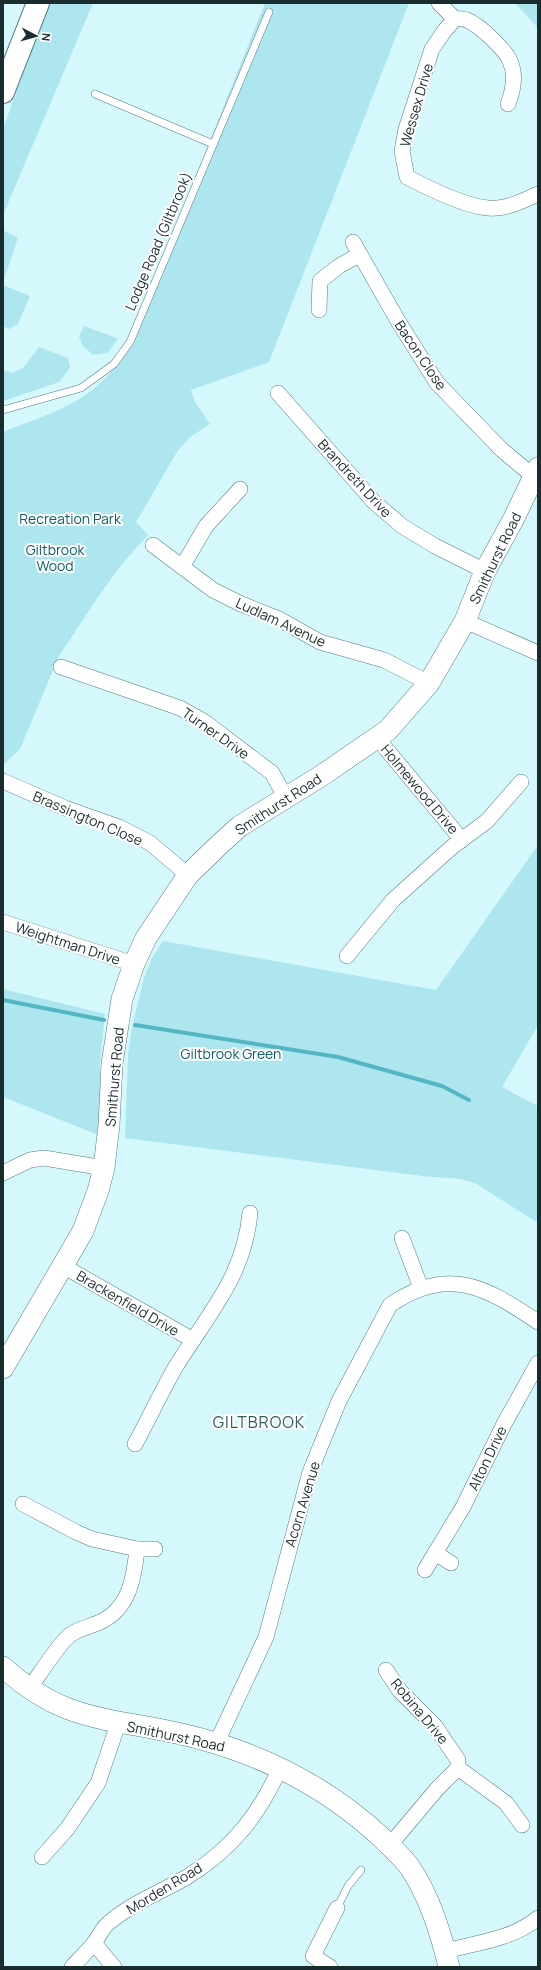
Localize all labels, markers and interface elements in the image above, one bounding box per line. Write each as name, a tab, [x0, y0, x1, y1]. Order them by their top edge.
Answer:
north arrow	[16, 16, 56, 56]
text: N	[39, 32, 54, 42]
street label: Wessex Drive	[395, 61, 437, 149]
street label: Lodge Road (Giltbrook)	[120, 169, 196, 313]
street label: Bacon Close	[391, 316, 451, 394]
street label: Brandreth Drive	[314, 435, 396, 521]
park label: Recreation Park	[19, 509, 122, 528]
street label: Smithurst Road	[465, 509, 525, 607]
park label: Giltbrook Wood	[26, 540, 85, 575]
street label: Ludlam Avenue	[233, 593, 329, 651]
street label: Turner Drive	[179, 703, 253, 763]
street label: Holmewood Drive	[377, 740, 463, 838]
street label: Smithurst Road	[231, 769, 325, 839]
street label: Brassington Close	[30, 786, 146, 850]
street label: Weightman Drive	[13, 917, 123, 969]
street label: Smithurst Road	[100, 1027, 128, 1127]
park label: Giltbrook Green	[181, 1044, 281, 1063]
street label: Brackenfield Drive	[73, 1266, 183, 1340]
district label: GILTBROOK	[213, 1411, 305, 1433]
street label: Alton Drive	[463, 1423, 511, 1493]
street label: Acorn Avenue	[280, 1459, 324, 1549]
street label: Robina Drive	[387, 1674, 453, 1748]
street label: Smithurst Road	[125, 1716, 227, 1756]
street label: Morden Road	[122, 1858, 206, 1918]

